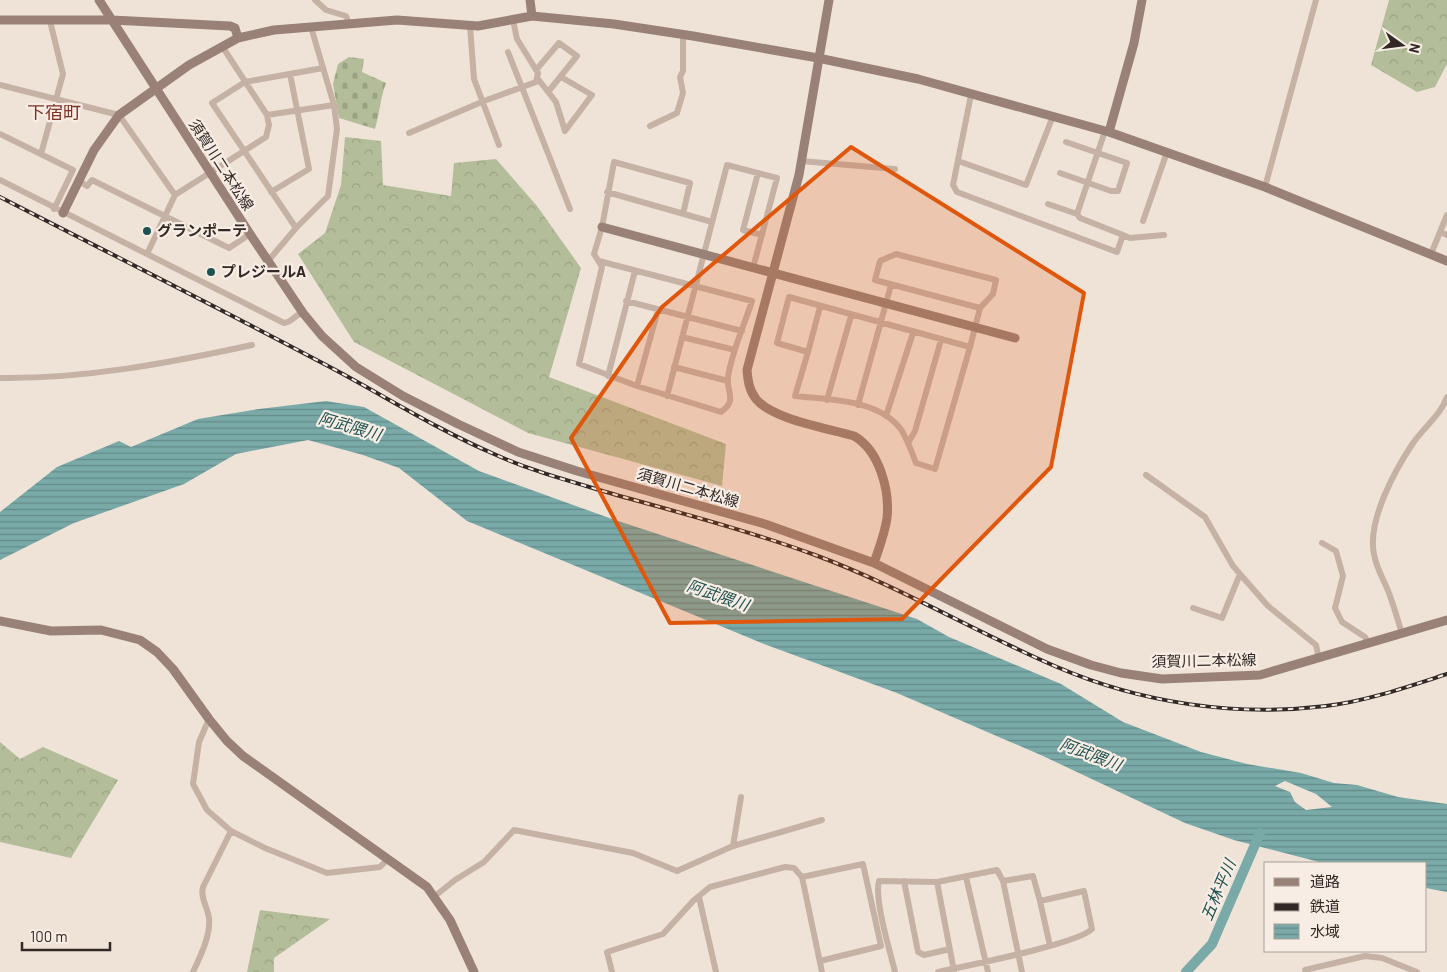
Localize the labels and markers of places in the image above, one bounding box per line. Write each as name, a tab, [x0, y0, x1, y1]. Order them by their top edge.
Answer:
place label: グランポーテ	[157, 221, 247, 239]
marker: グランポーテ	[141, 225, 153, 237]
place label: プレジールA	[221, 262, 306, 280]
marker: プレジールA	[205, 266, 217, 278]

